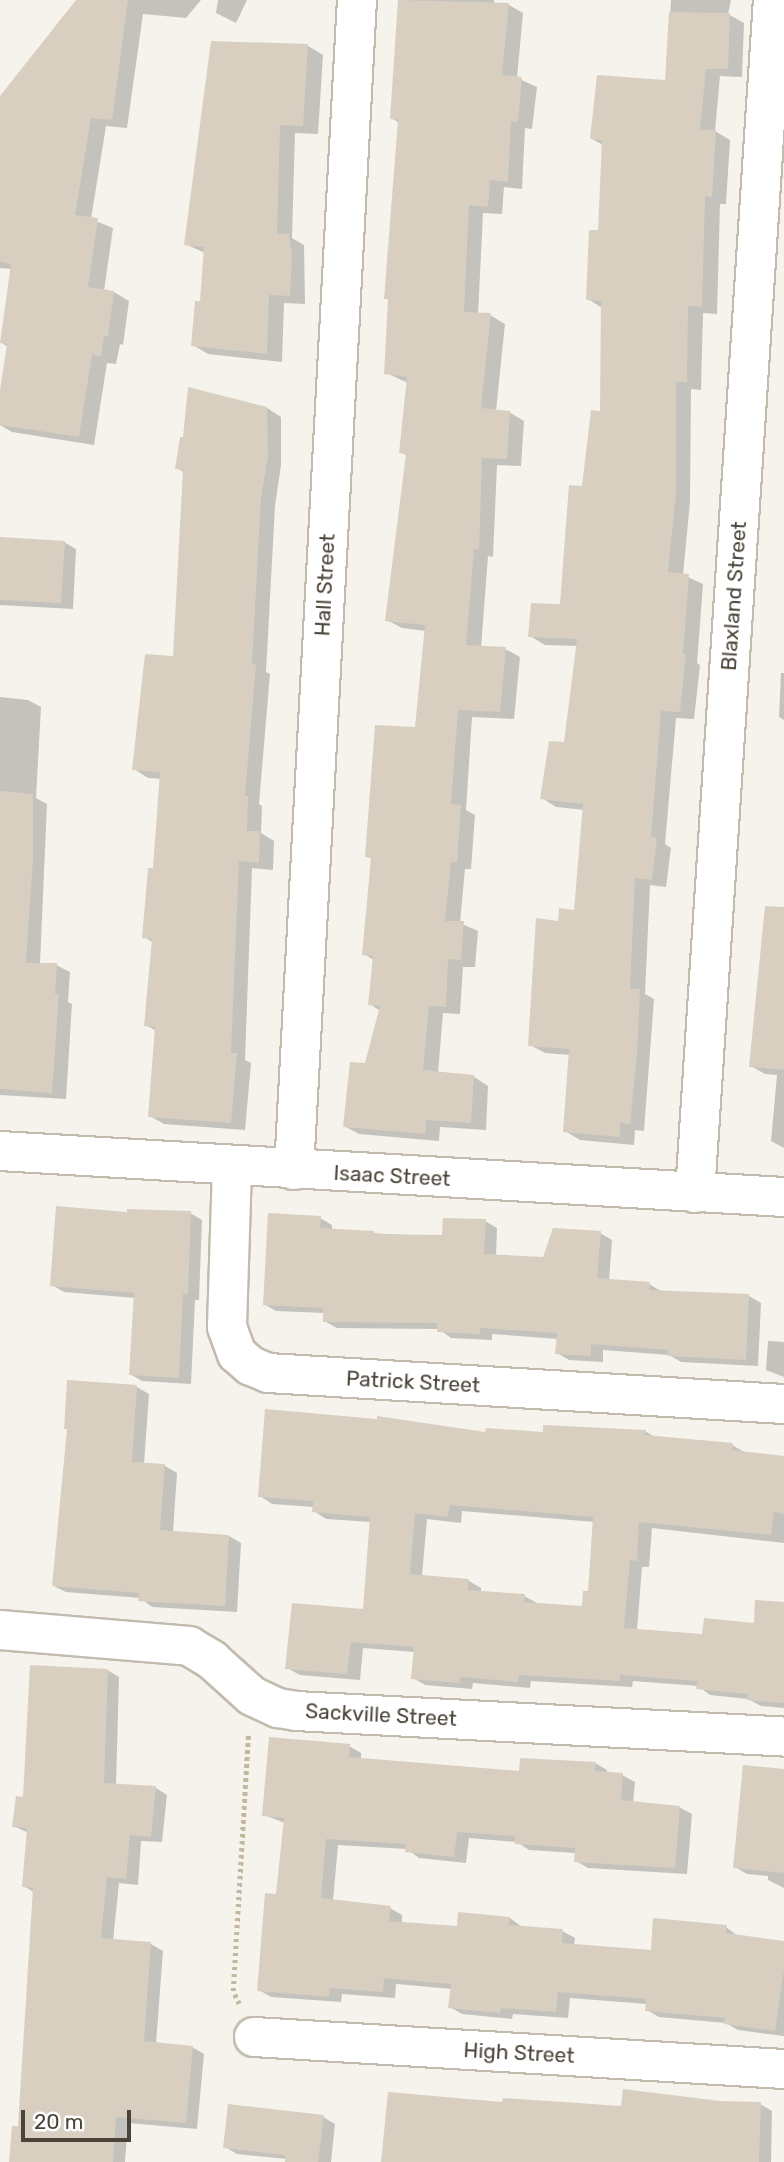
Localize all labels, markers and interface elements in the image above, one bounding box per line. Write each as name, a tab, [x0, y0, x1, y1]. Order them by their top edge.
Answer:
street label: Blaxland Street	[716, 520, 752, 672]
street label: Hall Street	[310, 533, 340, 637]
street label: Isaac Street	[333, 1160, 451, 1192]
street label: Patrick Street	[345, 1366, 481, 1398]
street label: Sackville Street	[305, 1698, 457, 1732]
street label: High Street	[463, 2038, 575, 2068]
scale bar	[24, 2096, 135, 2140]
text: 20 m	[34, 2109, 83, 2134]

